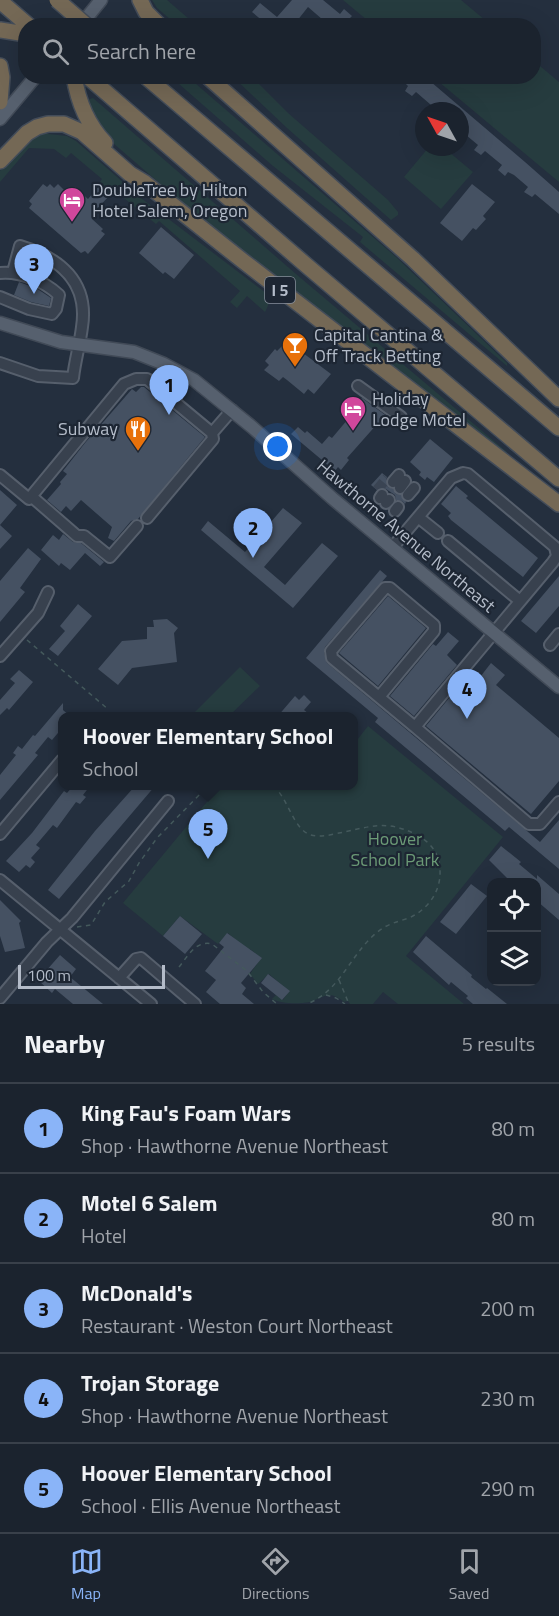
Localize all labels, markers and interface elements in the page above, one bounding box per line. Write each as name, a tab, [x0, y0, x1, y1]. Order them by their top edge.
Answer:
search box	[18, 18, 541, 84]
text: Search here	[87, 34, 196, 68]
icon: search	[39, 35, 72, 68]
north arrow	[415, 102, 469, 156]
place label: DoubleTree by Hilton Hotel Salem, Oregon	[92, 176, 248, 224]
hotel icon: DoubleTree by Hilton Hotel Salem, Oregon	[57, 185, 87, 223]
pin: 3	[15, 244, 54, 294]
road number: I 5	[265, 277, 295, 303]
place label: Capital Cantina & Off Track Betting	[314, 321, 444, 369]
bar icon: Capital Cantina & Off Track Betting	[280, 330, 310, 368]
pin: 1	[150, 366, 188, 415]
place label: Holiday Lodge Motel	[372, 385, 466, 433]
hotel icon: Holiday Lodge Motel	[338, 394, 368, 432]
restaurant icon: Subway	[123, 414, 153, 452]
place label: Subway	[58, 415, 118, 442]
your location	[263, 432, 292, 461]
street label: Hawthorne Avenue Northeast	[311, 453, 502, 619]
pin: 2	[234, 508, 272, 558]
pin: 4	[448, 670, 486, 719]
popup	[58, 712, 358, 790]
text: Hoover Elementary School	[83, 719, 333, 753]
text: School	[83, 753, 139, 784]
pin: 5	[188, 810, 228, 859]
park label: Hoover School Park	[351, 825, 440, 873]
map controls	[487, 878, 541, 986]
button: locate	[487, 878, 541, 932]
button: layers	[487, 932, 541, 986]
scale bar	[18, 962, 165, 989]
text: 100 m	[27, 963, 71, 987]
text: Nearby	[24, 1024, 105, 1063]
text: 5 results	[462, 1028, 535, 1059]
text: King Fau's Foam Wars	[81, 1096, 291, 1130]
text: 1	[38, 1113, 49, 1144]
text: 80 m	[491, 1113, 535, 1144]
text: Shop · Hawthorne Avenue Northeast	[81, 1130, 388, 1161]
text: Motel 6 Salem	[81, 1186, 217, 1220]
text: 2	[38, 1203, 49, 1234]
text: 80 m	[491, 1203, 535, 1234]
text: Hotel	[81, 1220, 127, 1251]
text: McDonald's	[81, 1276, 192, 1310]
text: 3	[38, 1293, 49, 1324]
text: 200 m	[480, 1293, 535, 1324]
text: Restaurant · Weston Court Northeast	[81, 1310, 393, 1341]
text: Trojan Storage	[81, 1366, 219, 1400]
text: 4	[38, 1383, 49, 1414]
text: 230 m	[480, 1383, 535, 1414]
text: Shop · Hawthorne Avenue Northeast	[81, 1400, 388, 1431]
text: Hoover Elementary School	[81, 1456, 332, 1490]
text: 5	[38, 1473, 49, 1504]
text: 290 m	[480, 1473, 535, 1504]
text: School · Ellis Avenue Northeast	[81, 1490, 341, 1521]
tab: Map	[70, 1545, 103, 1605]
tab: Directions	[242, 1545, 310, 1605]
tab: Saved	[449, 1545, 489, 1605]

